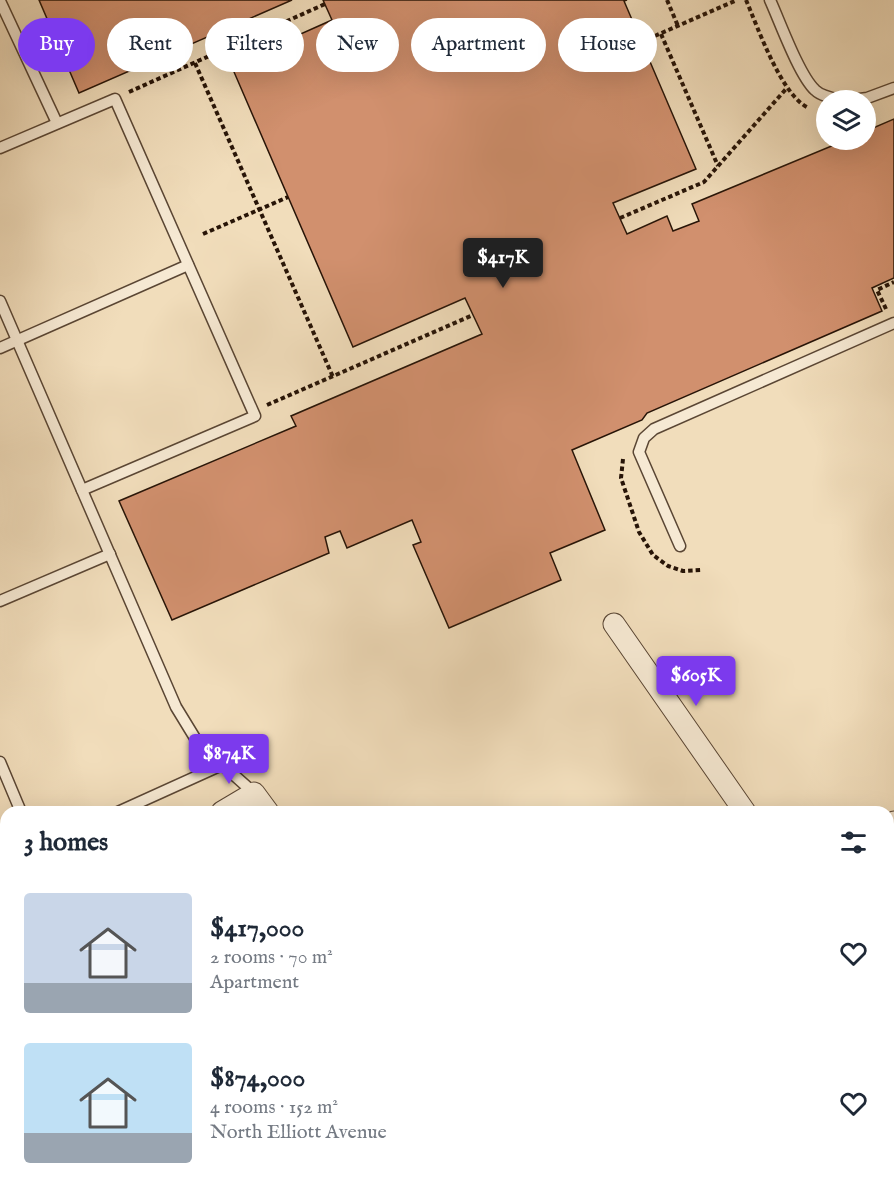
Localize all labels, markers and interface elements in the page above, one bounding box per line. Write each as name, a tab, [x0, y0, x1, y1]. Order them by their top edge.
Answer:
chip: Buy	[18, 18, 95, 72]
chip: Rent	[107, 18, 193, 72]
chip: Filters	[205, 18, 304, 72]
chip: New	[316, 18, 399, 72]
chip: Apartment	[411, 18, 546, 72]
chip: House	[558, 18, 657, 72]
map controls	[816, 90, 876, 150]
button: layers	[816, 90, 876, 150]
pin: $417K	[461, 238, 545, 289]
text: $417K	[477, 245, 529, 270]
pin: $605K	[654, 656, 738, 707]
text: $605K	[670, 663, 722, 688]
pin: $874K	[187, 734, 271, 785]
text: $874K	[203, 741, 255, 766]
text: 3 homes	[24, 826, 108, 859]
icon: filters	[837, 826, 870, 859]
text: $417,000	[210, 912, 304, 945]
icon: home	[72, 917, 144, 989]
icon: heart	[837, 937, 870, 970]
text: 2 rooms · 70 m²	[210, 945, 333, 970]
text: Apartment	[210, 970, 299, 995]
text: $874,000	[210, 1062, 305, 1095]
icon: home	[72, 1067, 144, 1139]
icon: heart	[837, 1087, 870, 1120]
text: 4 rooms · 152 m²	[210, 1095, 338, 1120]
text: North Elliott Avenue	[210, 1120, 387, 1145]

